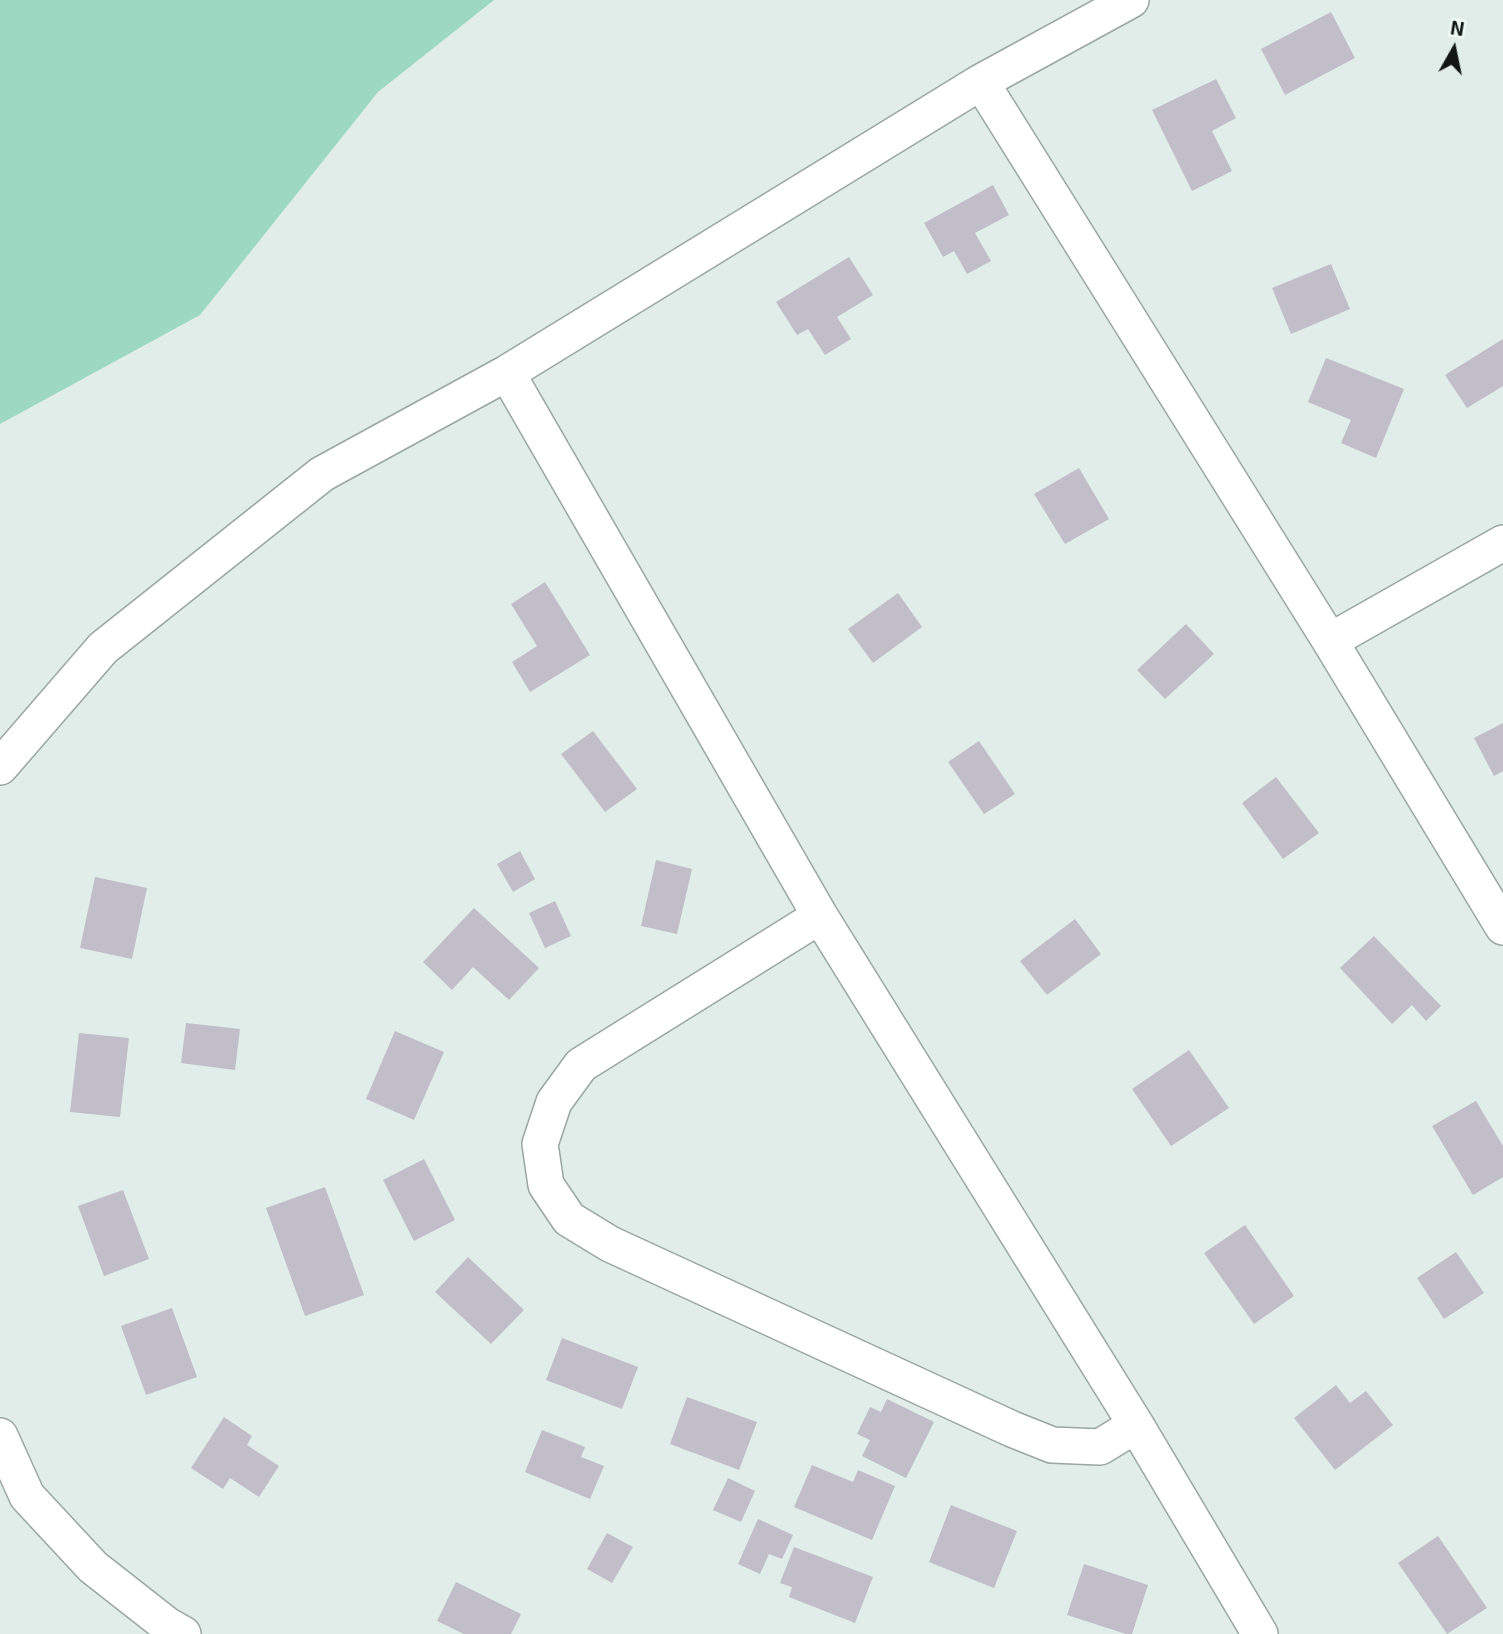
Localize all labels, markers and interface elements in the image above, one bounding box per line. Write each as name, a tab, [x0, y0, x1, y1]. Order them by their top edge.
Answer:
north arrow	[1419, 14, 1489, 84]
text: N	[1449, 15, 1466, 40]

